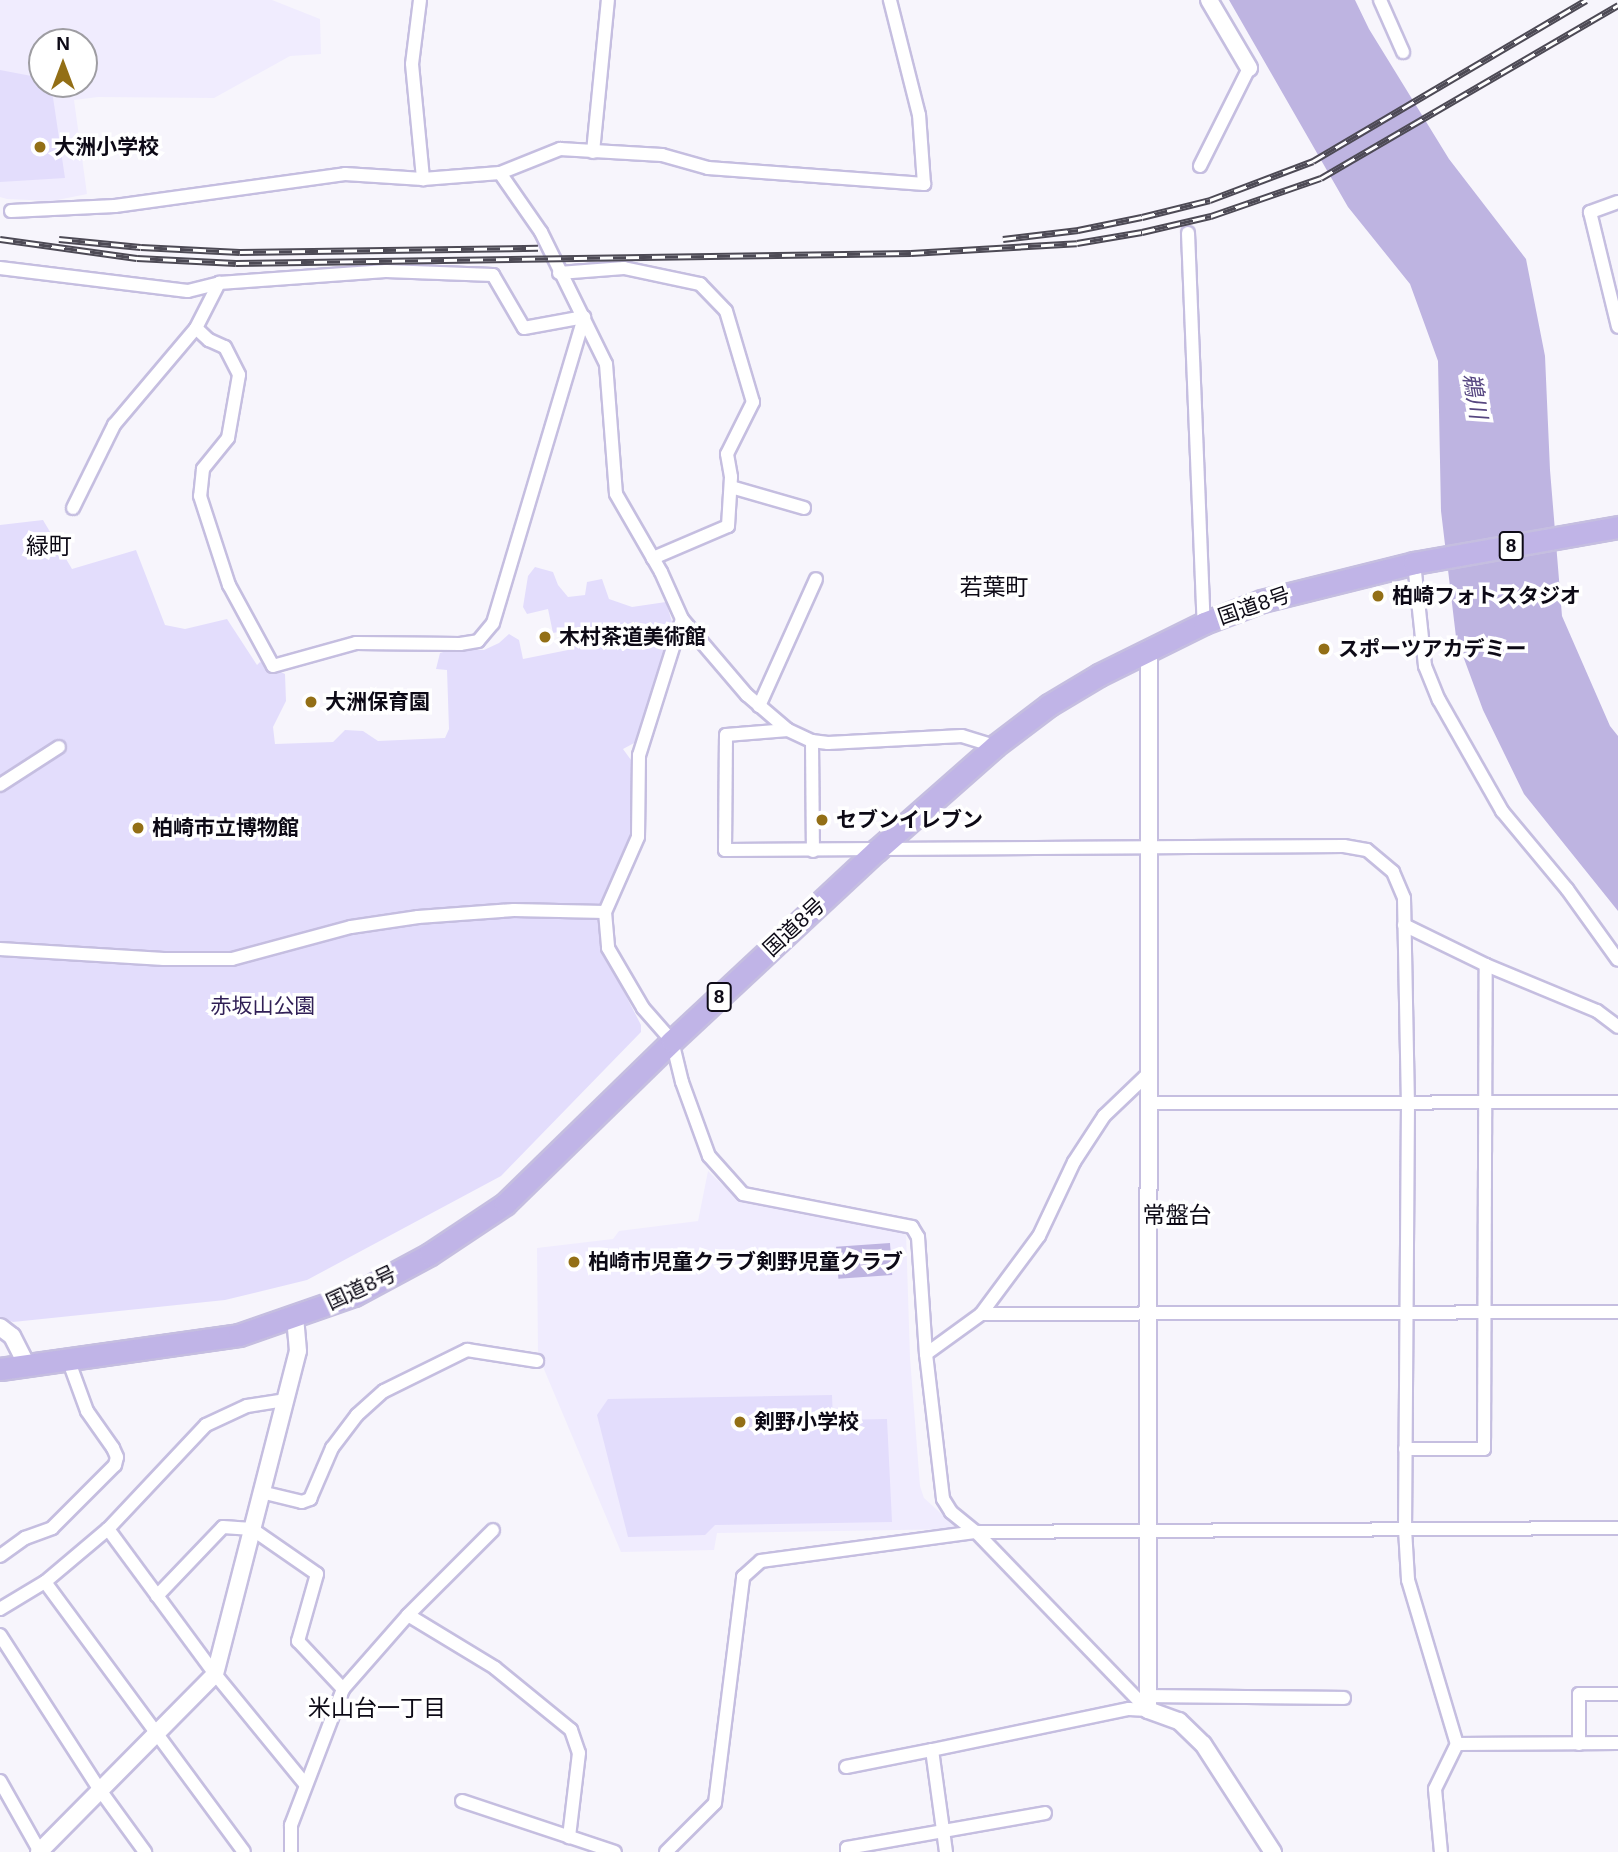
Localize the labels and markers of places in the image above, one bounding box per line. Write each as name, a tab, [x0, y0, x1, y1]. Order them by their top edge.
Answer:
place label: 大洲小学校	[54, 134, 159, 160]
marker: 大洲小学校	[32, 139, 48, 155]
place label: 柏崎フォトスタジオ	[1392, 583, 1581, 609]
marker: 柏崎フォトスタジオ	[1370, 588, 1386, 604]
place label: 木村茶道美術館	[559, 624, 706, 650]
marker: 木村茶道美術館	[537, 629, 553, 645]
place label: スポーツアカデミー	[1338, 636, 1527, 662]
marker: スポーツアカデミー	[1316, 641, 1332, 657]
place label: 大洲保育園	[325, 689, 430, 715]
marker: 大洲保育園	[303, 694, 319, 710]
place label: セブンイレブン	[836, 807, 983, 833]
marker: セブンイレブン	[814, 812, 830, 828]
place label: 柏崎市立博物館	[152, 815, 299, 841]
marker: 柏崎市立博物館	[130, 820, 146, 836]
place label: 柏崎市児童クラブ剣野児童クラブ	[588, 1249, 903, 1275]
marker: 柏崎市児童クラブ剣野児童クラブ	[566, 1254, 582, 1270]
place label: 剣野小学校	[754, 1409, 859, 1435]
marker: 剣野小学校	[732, 1414, 748, 1430]

